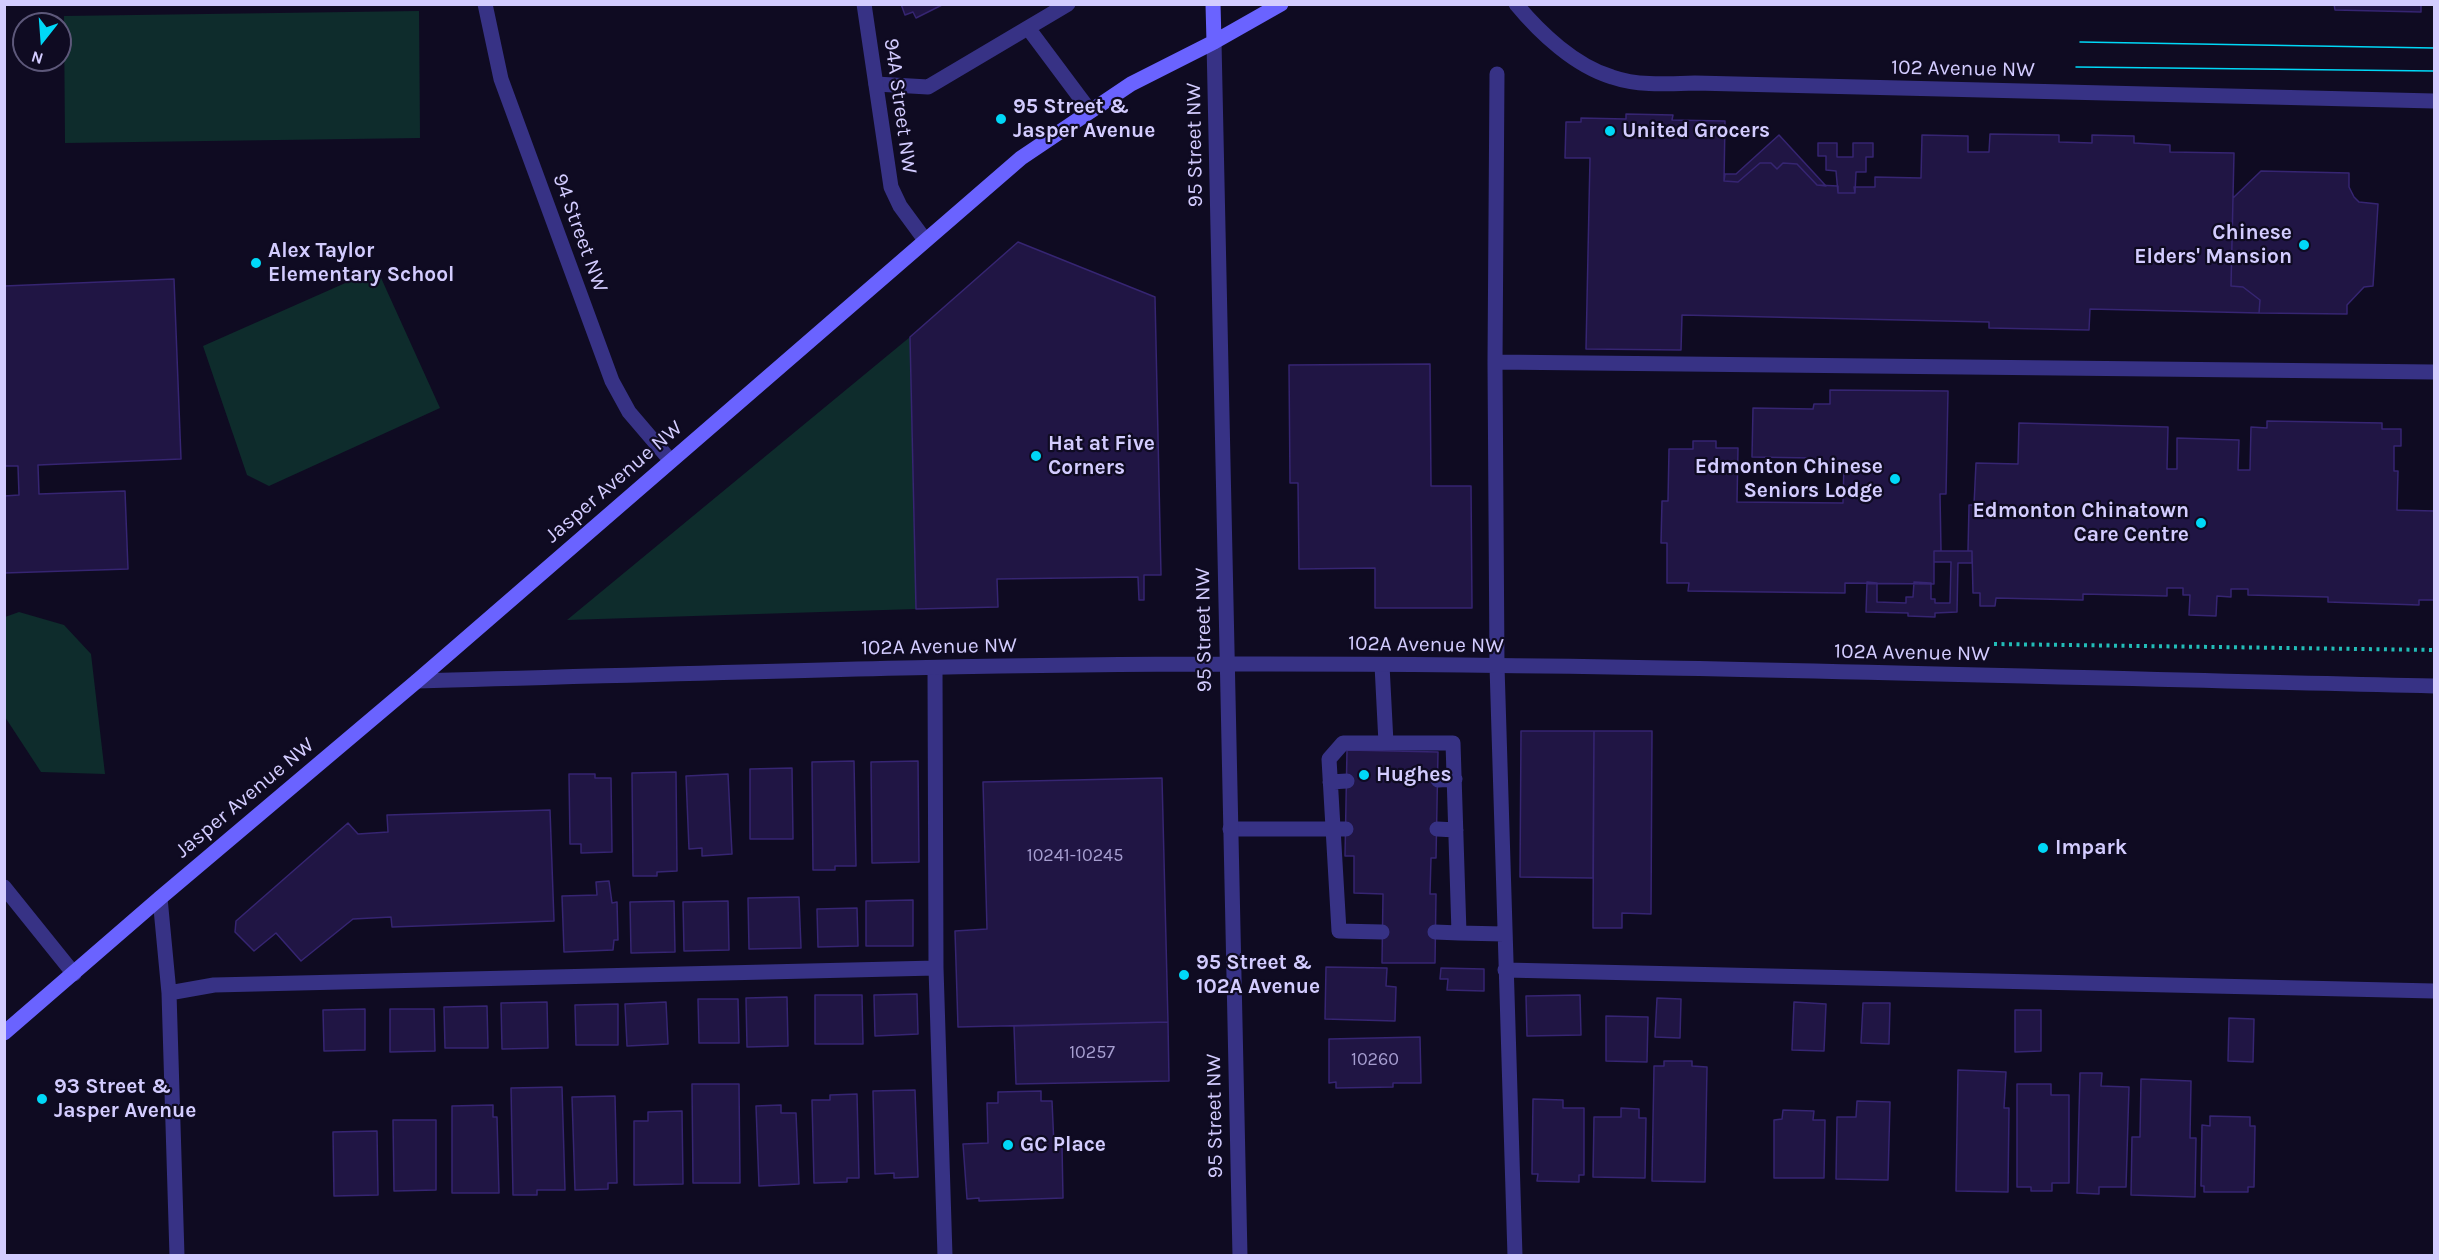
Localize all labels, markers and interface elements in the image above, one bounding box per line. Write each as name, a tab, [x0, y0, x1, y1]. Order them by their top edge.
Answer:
north arrow	[12, 12, 72, 72]
street label: 94A Street NW	[878, 37, 922, 175]
text: N	[29, 47, 45, 69]
street label: 102 Avenue NW	[1891, 55, 2035, 83]
street label: 95 Street NW	[1181, 82, 1209, 208]
place label: 95 Street & Jasper Avenue	[1013, 94, 1155, 144]
marker: 95 Street & Jasper Avenue	[994, 112, 1008, 126]
place label: United Grocers	[1622, 118, 1770, 144]
marker: United Grocers	[1603, 124, 1617, 138]
street label: 94 Street NW	[547, 170, 613, 296]
place label: Chinese Elders' Mansion	[2134, 220, 2292, 270]
place label: Alex Taylor Elementary School	[268, 238, 454, 288]
marker: Chinese Elders' Mansion	[2297, 238, 2311, 252]
marker: Alex Taylor Elementary School	[249, 256, 263, 270]
street label: Jasper Avenue NW	[540, 415, 688, 549]
place label: Hat at Five Corners	[1048, 431, 1155, 481]
marker: Hat at Five Corners	[1029, 449, 1043, 463]
place label: Edmonton Chinese Seniors Lodge	[1695, 454, 1883, 504]
marker: Edmonton Chinese Seniors Lodge	[1888, 472, 1902, 486]
place label: Edmonton Chinatown Care Centre	[1973, 498, 2189, 548]
marker: Edmonton Chinatown Care Centre	[2194, 516, 2208, 530]
street label: 95 Street NW	[1190, 567, 1218, 693]
street label: 102A Avenue NW	[1348, 631, 1504, 659]
street label: 102A Avenue NW	[861, 633, 1017, 661]
street label: 102A Avenue NW	[1834, 639, 1990, 667]
street label: Jasper Avenue NW	[170, 732, 320, 864]
place label: Hughes	[1376, 762, 1451, 788]
marker: Hughes	[1357, 768, 1371, 782]
place label: Impark	[2055, 835, 2127, 861]
marker: Impark	[2036, 841, 2050, 855]
house number: 10241-10245	[1027, 845, 1123, 867]
place label: 95 Street & 102A Avenue	[1196, 950, 1320, 1000]
marker: 95 Street & 102A Avenue	[1177, 968, 1191, 982]
house number: 10257	[1069, 1042, 1115, 1064]
house number: 10260	[1351, 1049, 1399, 1071]
street label: 95 Street NW	[1201, 1053, 1229, 1179]
place label: 93 Street & Jasper Avenue	[54, 1074, 196, 1124]
marker: 93 Street & Jasper Avenue	[35, 1092, 49, 1106]
place label: GC Place	[1020, 1132, 1106, 1158]
marker: GC Place	[1001, 1138, 1015, 1152]

